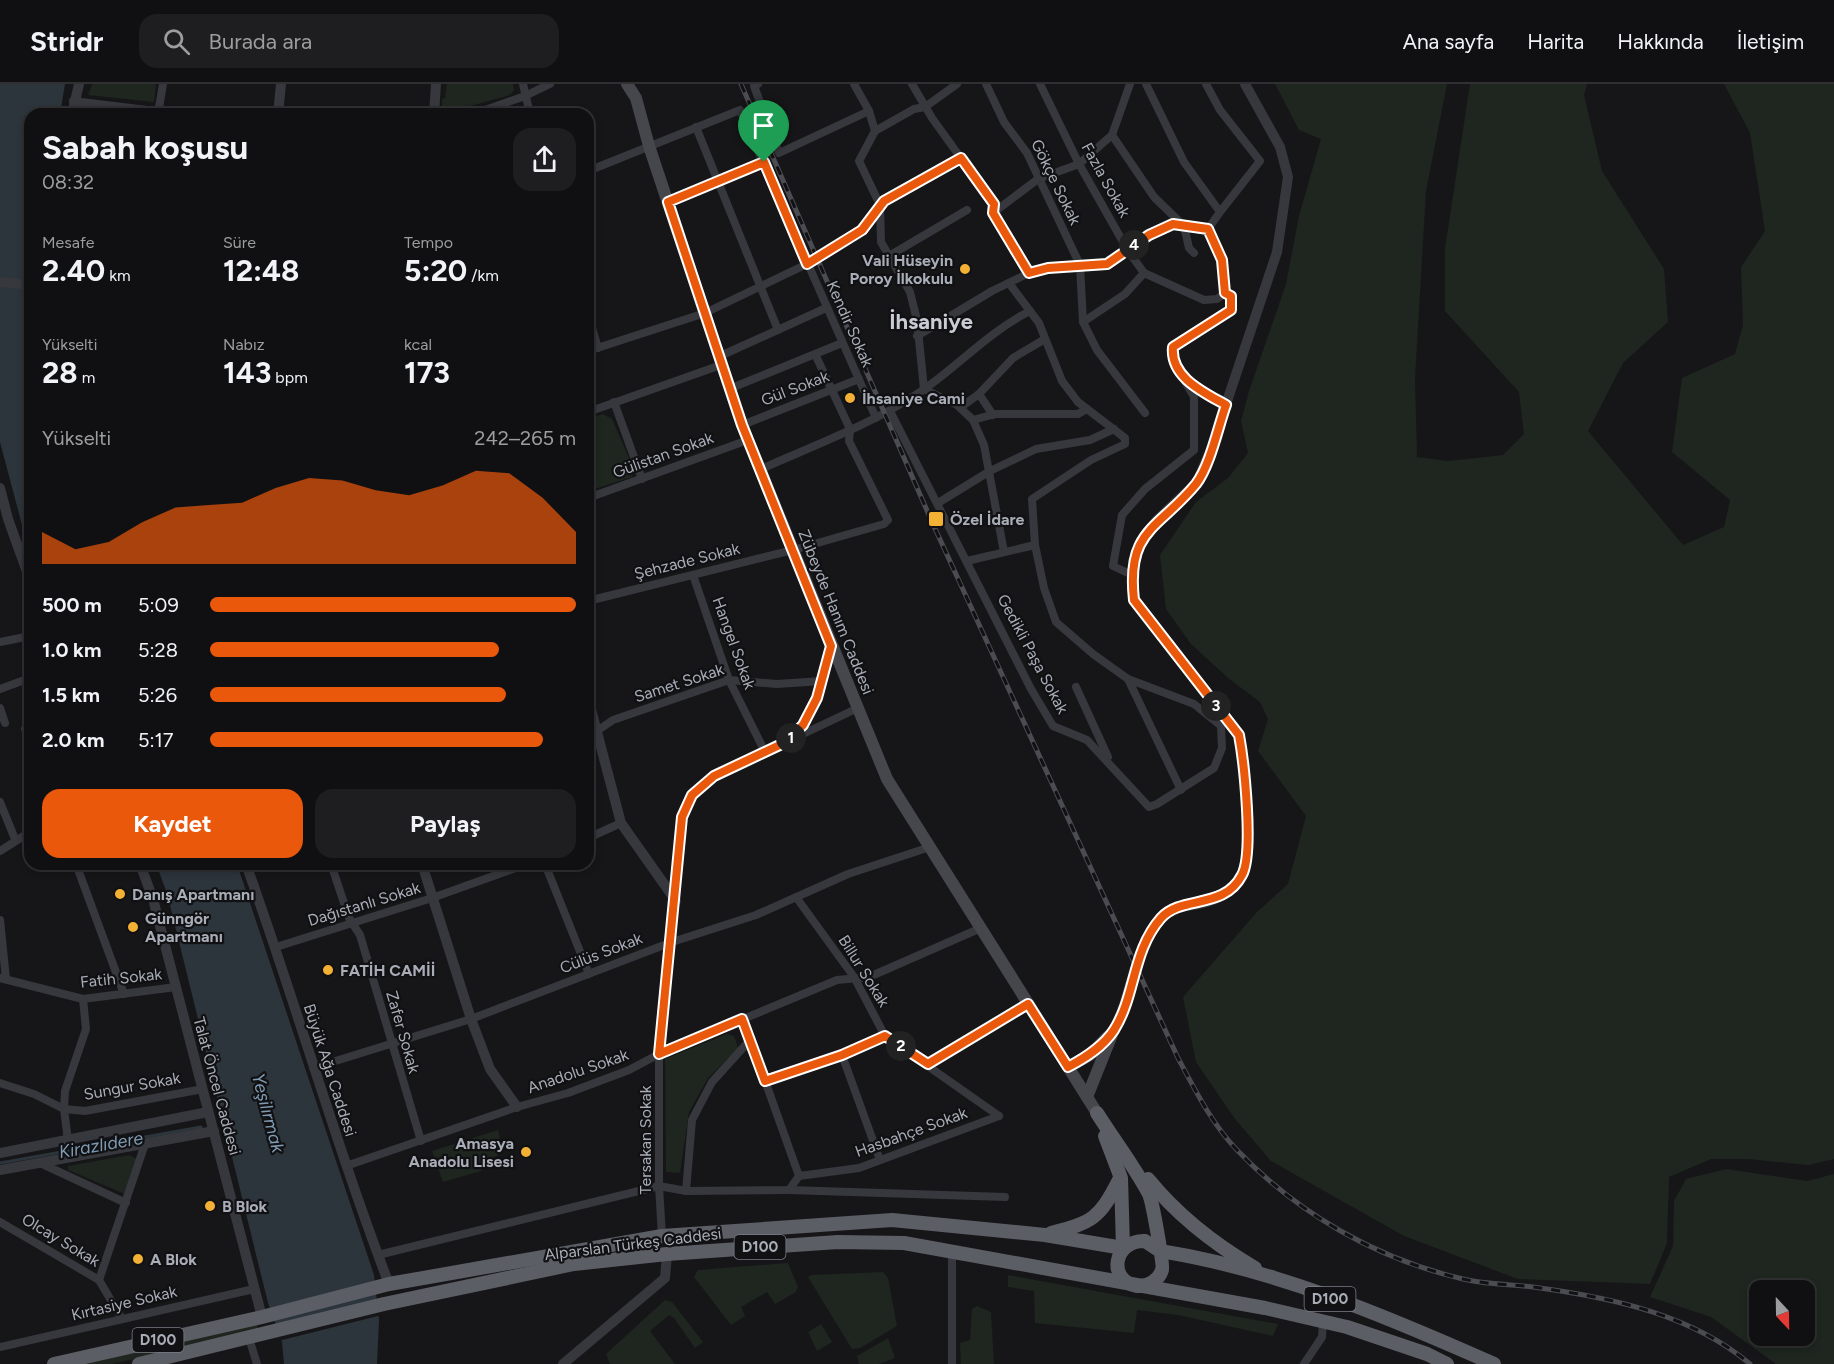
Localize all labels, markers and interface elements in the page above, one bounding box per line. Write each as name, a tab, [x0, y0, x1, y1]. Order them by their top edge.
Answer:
search box	[139, 14, 559, 68]
text: Stridr	[30, 24, 103, 58]
icon: search	[160, 25, 193, 58]
text: Burada ara	[208, 28, 312, 55]
text: Ana sayfa	[1403, 29, 1494, 54]
text: Harita	[1527, 29, 1584, 54]
text: Hakkında	[1617, 29, 1704, 54]
text: İletişim	[1737, 29, 1804, 54]
pin	[738, 100, 789, 162]
icon: arrive	[747, 109, 780, 142]
text: Sabah koşusu	[42, 128, 248, 167]
button: share	[513, 128, 576, 191]
street label: Gökçe Sokak	[1027, 136, 1085, 228]
street label: Fazla Sokak	[1078, 139, 1135, 221]
text: 08:32	[42, 170, 94, 194]
pin: 4	[1119, 230, 1149, 260]
text: Mesafe	[42, 233, 94, 252]
text: Süre	[223, 233, 256, 252]
text: Tempo	[404, 233, 453, 252]
text: 4	[1129, 235, 1139, 254]
place label: Vali Hüseyin Poroy İlkokulu	[849, 251, 953, 288]
text: 2.40	[42, 252, 105, 289]
text: 12:48	[223, 252, 299, 289]
text: 5:20	[404, 252, 467, 289]
marker: Vali Hüseyin Poroy İlkokulu	[958, 262, 972, 276]
text: km	[105, 266, 131, 285]
text: /km	[467, 266, 499, 285]
street label: Kendir Sokak	[823, 278, 878, 370]
district label: İhsaniye	[889, 308, 973, 335]
text: Yükselti	[42, 335, 97, 354]
text: Nabız	[223, 335, 265, 354]
text: kcal	[404, 335, 432, 354]
text: 28	[42, 354, 78, 391]
text: 143	[223, 354, 271, 391]
text: 173	[404, 354, 450, 391]
street label: Gül Sokak	[758, 366, 832, 410]
text: m	[78, 368, 95, 387]
text: bpm	[271, 368, 308, 387]
place label: İhsaniye Cami	[862, 389, 965, 408]
marker: İhsaniye Cami	[843, 391, 857, 405]
text: Yükselti	[42, 426, 111, 450]
text: 242–265 m	[474, 426, 576, 450]
street label: Gülistan Sokak	[610, 428, 716, 482]
marker: Özel İdare	[927, 510, 945, 528]
place label: Özel İdare	[950, 510, 1025, 529]
street label: Zübeyde Hanım Caddesi	[794, 527, 878, 697]
street label: Şehzade Sokak	[632, 539, 742, 583]
street label: Gedikli Paşa Sokak	[994, 591, 1073, 717]
text: 500 m	[42, 593, 102, 617]
text: 5:09	[138, 593, 179, 617]
street label: Hangel Sokak	[708, 594, 760, 692]
text: 1.0 km	[42, 638, 101, 662]
text: 5:28	[138, 638, 178, 662]
street label: Samet Sokak	[632, 660, 726, 706]
text: 1.5 km	[42, 683, 100, 707]
text: 5:26	[138, 683, 177, 707]
pin: 3	[1201, 691, 1231, 721]
text: 3	[1212, 696, 1220, 715]
pin: 1	[776, 723, 806, 753]
text: 2.0 km	[42, 728, 104, 752]
text: 5:17	[138, 728, 174, 752]
text: 1	[788, 728, 794, 747]
button: Kaydet	[42, 789, 303, 858]
button: Paylaş	[315, 789, 576, 858]
street label: Dağıstanlı Sokak	[305, 878, 423, 930]
place label: Danış Apartmanı	[132, 885, 254, 904]
marker: Danış Apartmanı	[113, 887, 127, 901]
place label: Günngör Apartmanı	[145, 909, 223, 946]
marker: Günngör Apartmanı	[126, 920, 140, 934]
street label: Cülüs Sokak	[557, 928, 645, 977]
street label: Billur Sokak	[834, 931, 894, 1011]
place label: FATİH CAMİİ	[340, 961, 435, 980]
marker: FATİH CAMİİ	[321, 963, 335, 977]
street label: Fatih Sokak	[79, 964, 163, 992]
street label: Zafer Sokak	[382, 989, 424, 1076]
street label: Büyük Ağa Caddesi	[300, 1001, 360, 1139]
street label: Talat Öncel Caddesi	[189, 1015, 245, 1157]
pin: 2	[886, 1031, 916, 1061]
text: 2	[896, 1036, 906, 1055]
street label: Anadolu Sokak	[525, 1045, 631, 1097]
street label: Sungur Sokak	[82, 1068, 182, 1104]
water label: Yeşilırmak	[247, 1071, 289, 1156]
street label: Tersakan Sokak	[636, 1085, 655, 1194]
street label: Hasbahçe Sokak	[852, 1103, 970, 1161]
water label: Kirazlıdere	[57, 1127, 145, 1163]
place label: Amasya Anadolu Lisesi	[409, 1134, 514, 1171]
marker: Amasya Anadolu Lisesi	[519, 1145, 533, 1159]
place label: B Blok	[222, 1197, 268, 1216]
marker: B Blok	[203, 1199, 217, 1213]
street label: Olcay Sokak	[19, 1209, 104, 1271]
street label: Alparslan Türkeş Caddesi	[544, 1224, 722, 1264]
road number: D100	[734, 1235, 786, 1259]
place label: A Blok	[150, 1250, 197, 1269]
marker: A Blok	[131, 1252, 145, 1266]
north arrow	[1749, 1280, 1815, 1346]
map controls	[1749, 1280, 1815, 1346]
street label: Kırtasiye Sokak	[69, 1282, 179, 1324]
road number: D100	[1304, 1287, 1356, 1311]
road number: D100	[132, 1328, 184, 1352]

